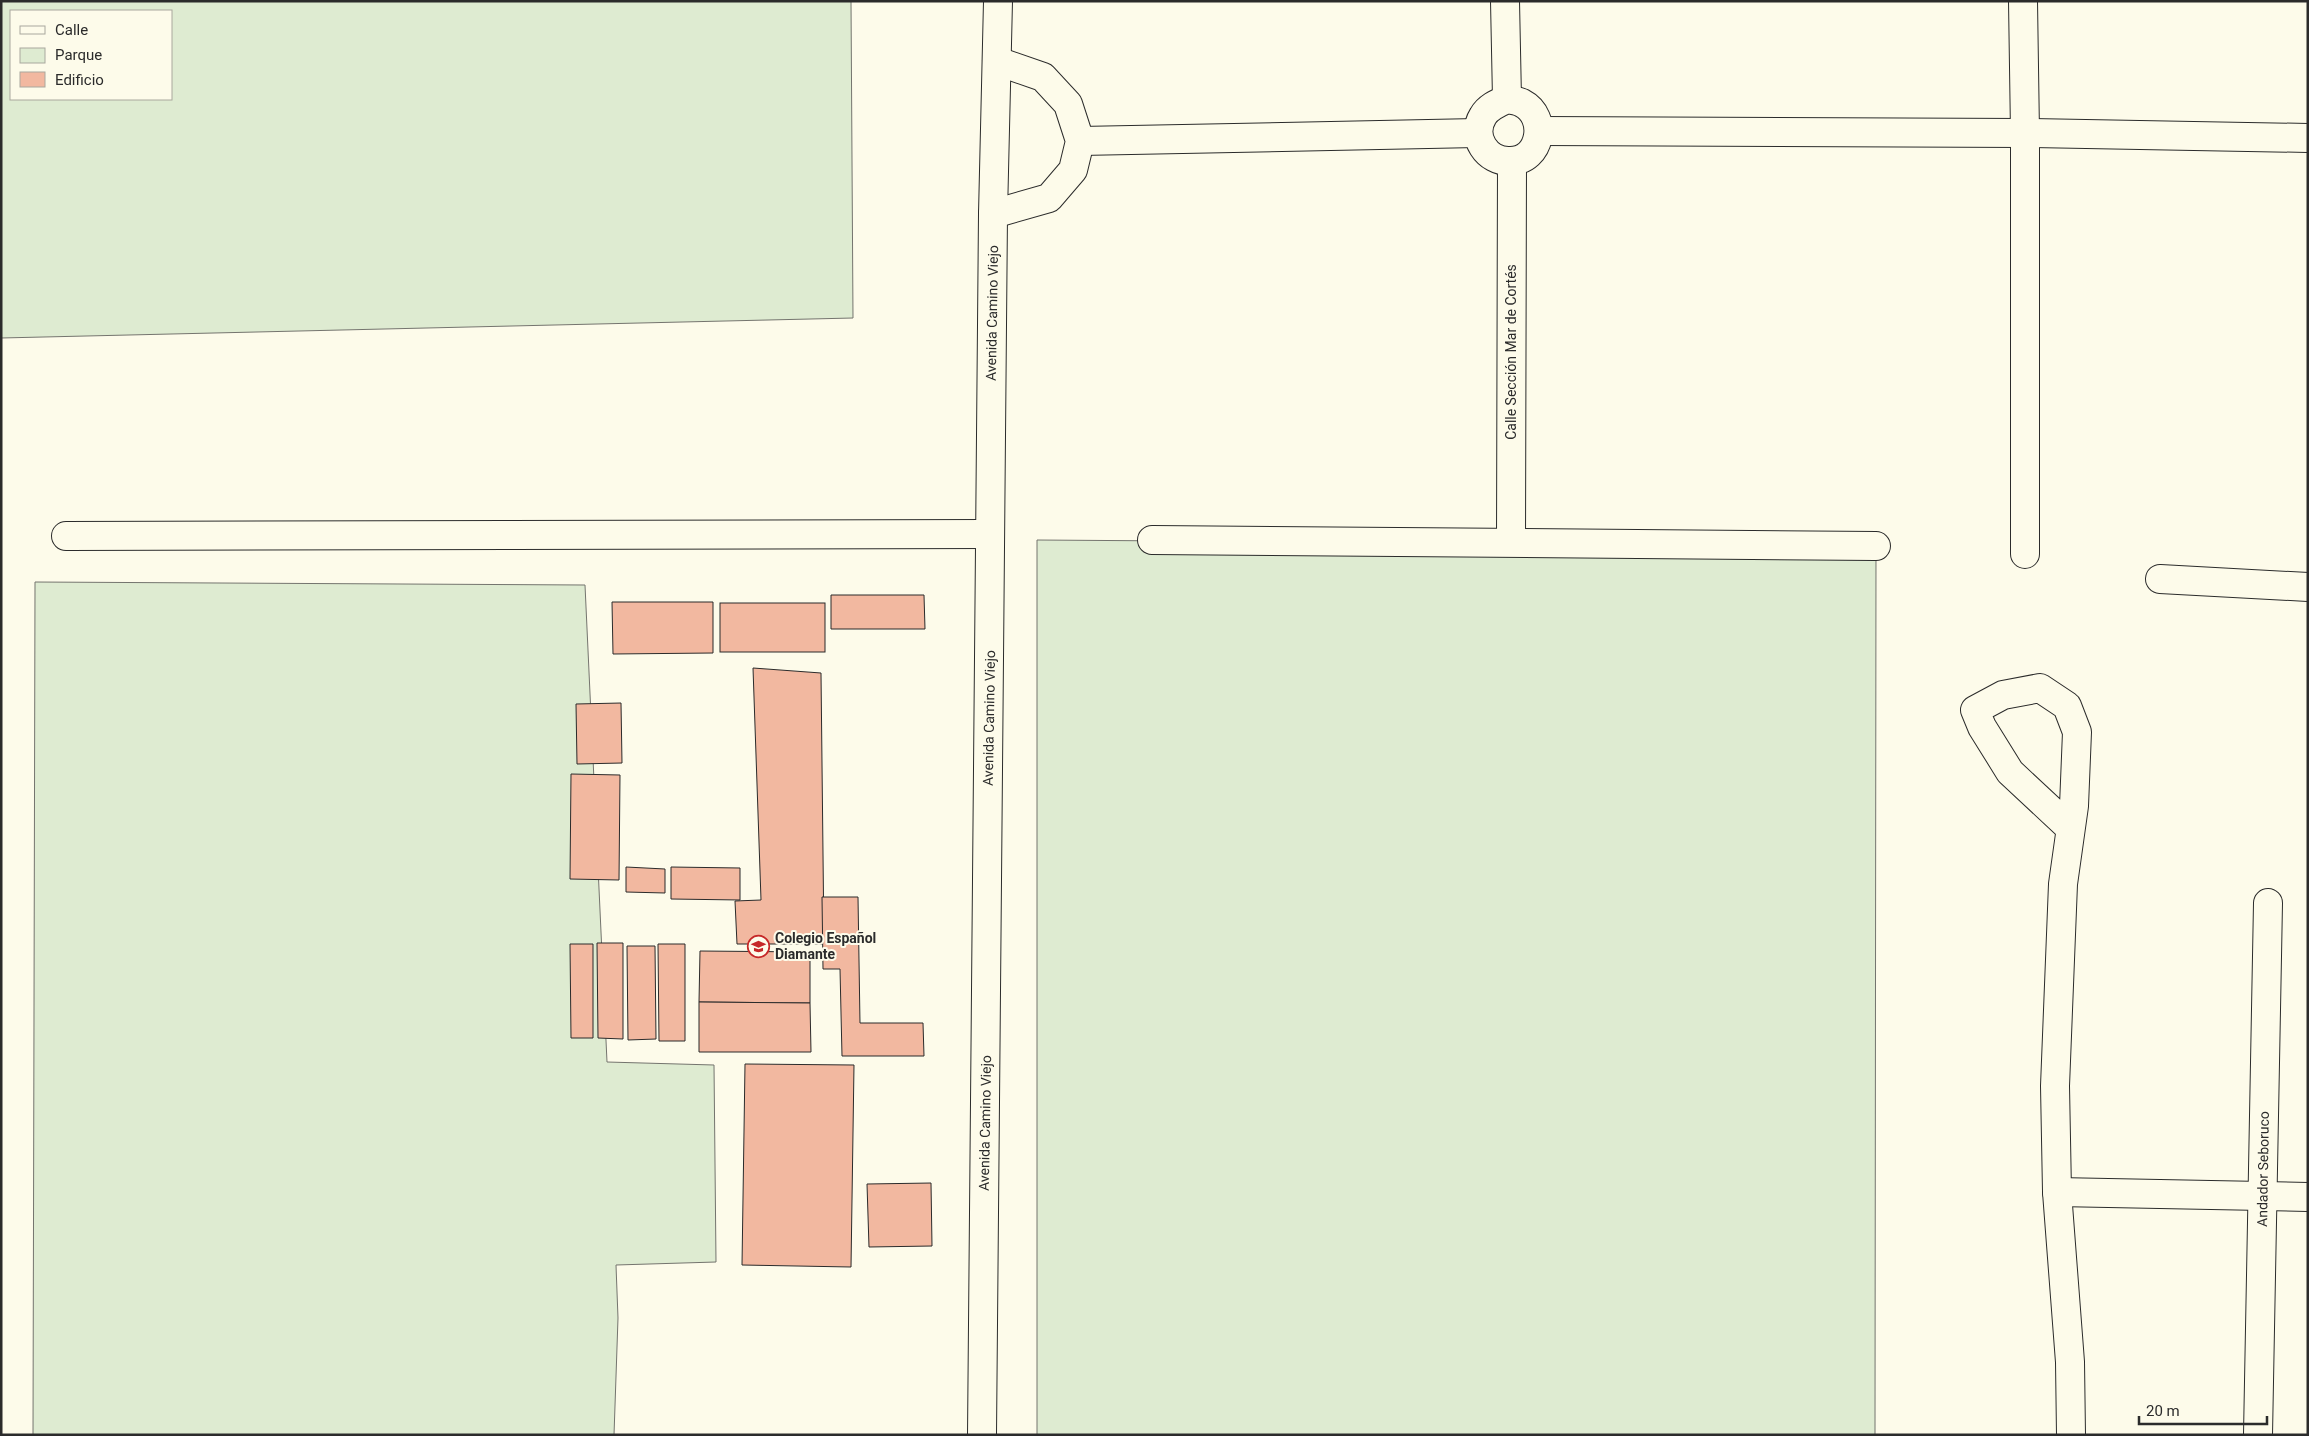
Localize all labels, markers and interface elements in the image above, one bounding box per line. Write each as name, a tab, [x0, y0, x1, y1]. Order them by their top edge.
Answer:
legend	[10, 10, 172, 100]
text: Calle	[55, 21, 88, 39]
text: Parque	[55, 46, 102, 64]
text: Edificio	[55, 71, 104, 89]
street label: Avenida Camino Viejo	[983, 245, 1001, 381]
street label: Calle Sección Mar de Cortés	[1503, 264, 1519, 440]
street label: Avenida Camino Viejo	[980, 650, 998, 786]
place label: Colegio Español Diamante	[775, 930, 876, 962]
school or university icon: Colegio Español Diamante	[747, 934, 771, 958]
street label: Avenida Camino Viejo	[976, 1055, 994, 1191]
street label: Andador Seboruco	[2254, 1111, 2272, 1227]
scale bar	[2139, 1394, 2266, 1426]
text: 20 m	[2146, 1402, 2180, 1420]

